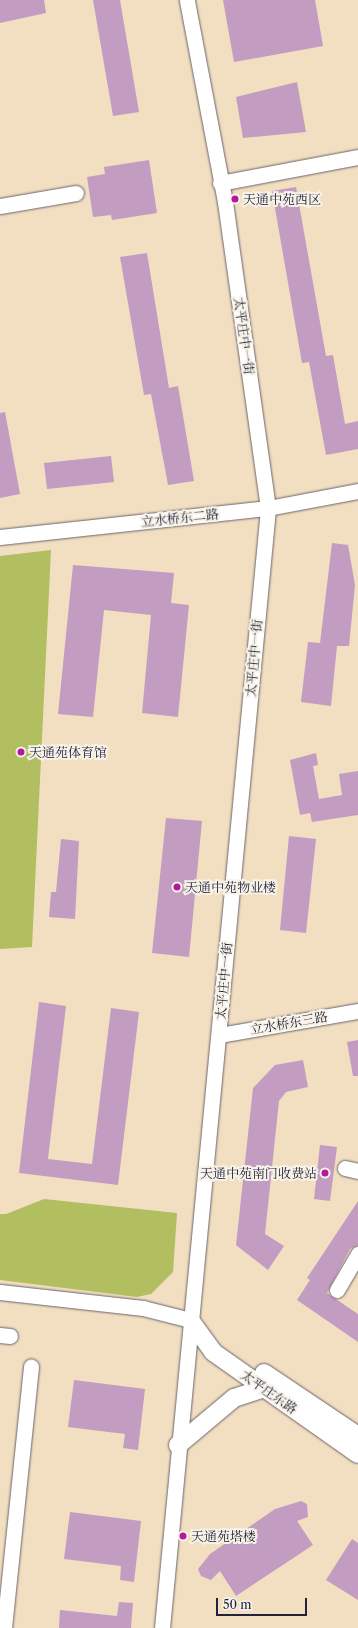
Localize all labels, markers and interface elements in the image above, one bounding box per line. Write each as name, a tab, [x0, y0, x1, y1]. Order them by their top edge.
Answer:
place label: 天通中苑西区	[243, 191, 321, 207]
marker: 天通中苑西区	[230, 194, 240, 204]
street label: 太平庄中一街	[231, 296, 257, 376]
street label: 立水桥东二路	[140, 506, 220, 530]
street label: 太平庄中一街	[243, 618, 265, 698]
place label: 天通苑体育馆	[29, 744, 107, 760]
marker: 天通苑体育馆	[16, 747, 26, 757]
place label: 天通中苑物业楼	[185, 879, 276, 895]
marker: 天通中苑物业楼	[172, 882, 182, 892]
street label: 太平庄中一街	[213, 941, 235, 1021]
street label: 立水桥东三路	[249, 1009, 329, 1037]
place label: 天通中苑南门收费站	[200, 1165, 317, 1181]
marker: 天通中苑南门收费站	[320, 1168, 330, 1178]
street label: 太平庄东路	[238, 1367, 300, 1417]
place label: 天通苑塔楼	[191, 1528, 256, 1544]
marker: 天通苑塔楼	[178, 1531, 188, 1541]
scale bar	[218, 1590, 309, 1616]
text: 50 m	[223, 1597, 252, 1612]

